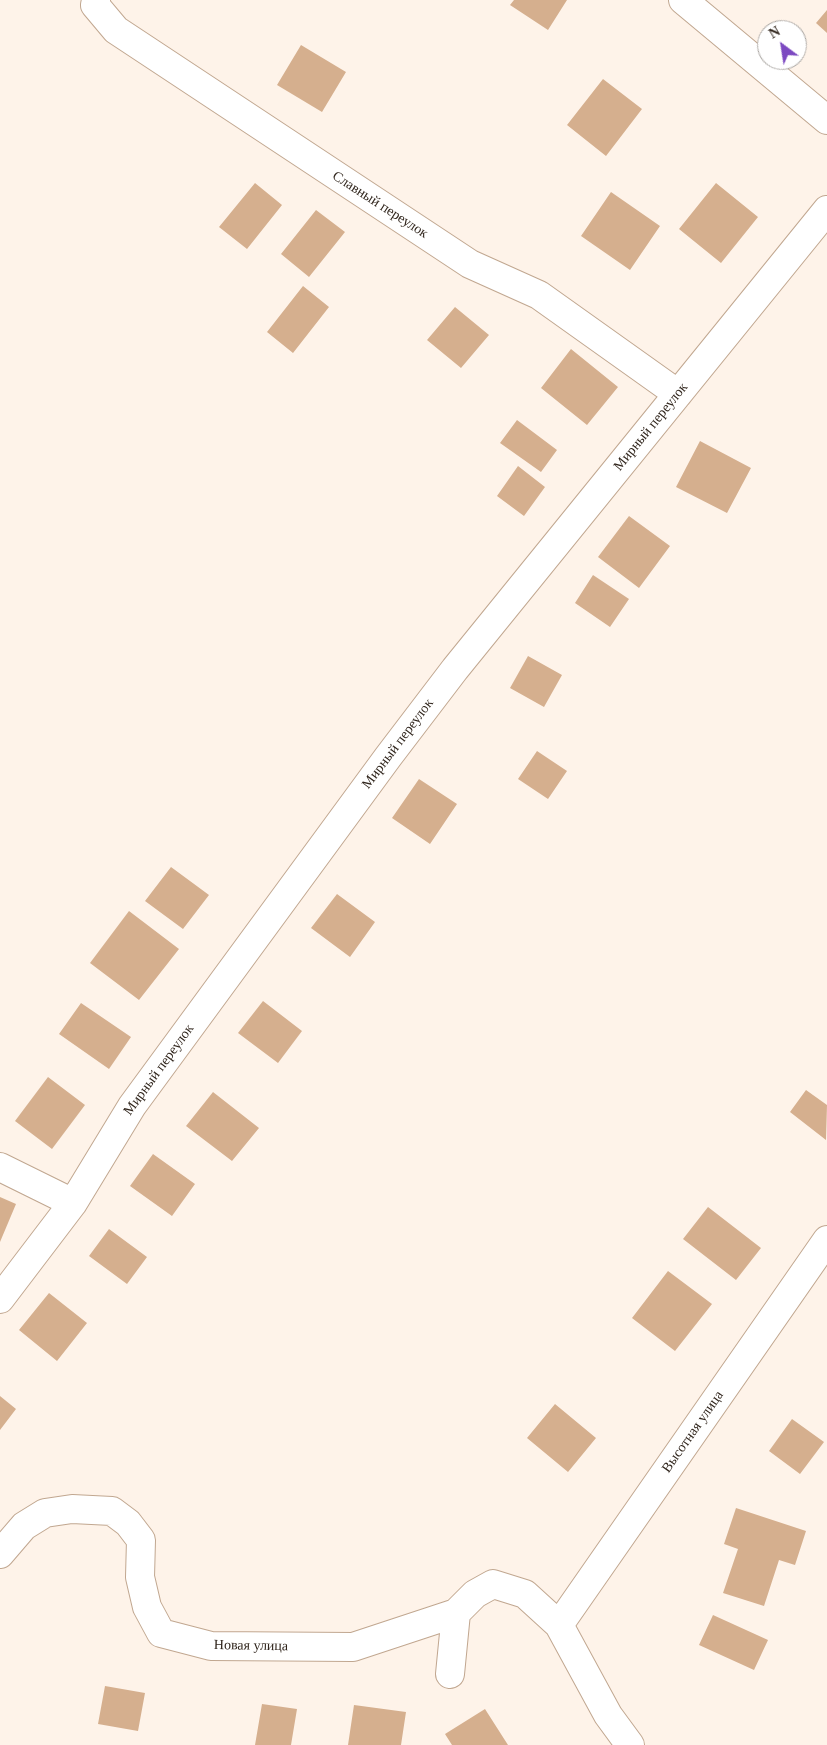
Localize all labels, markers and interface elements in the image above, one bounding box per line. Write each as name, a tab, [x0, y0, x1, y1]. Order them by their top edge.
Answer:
north arrow	[757, 20, 807, 70]
text: N	[766, 24, 783, 42]
street label: Славный переулок	[329, 168, 431, 242]
street label: Мирный переулок	[610, 380, 692, 474]
street label: Мирный переулок	[359, 696, 437, 792]
street label: Мирный переулок	[120, 1021, 198, 1119]
street label: Высотная улица	[659, 1388, 727, 1476]
street label: Новая улица	[214, 1637, 288, 1655]

